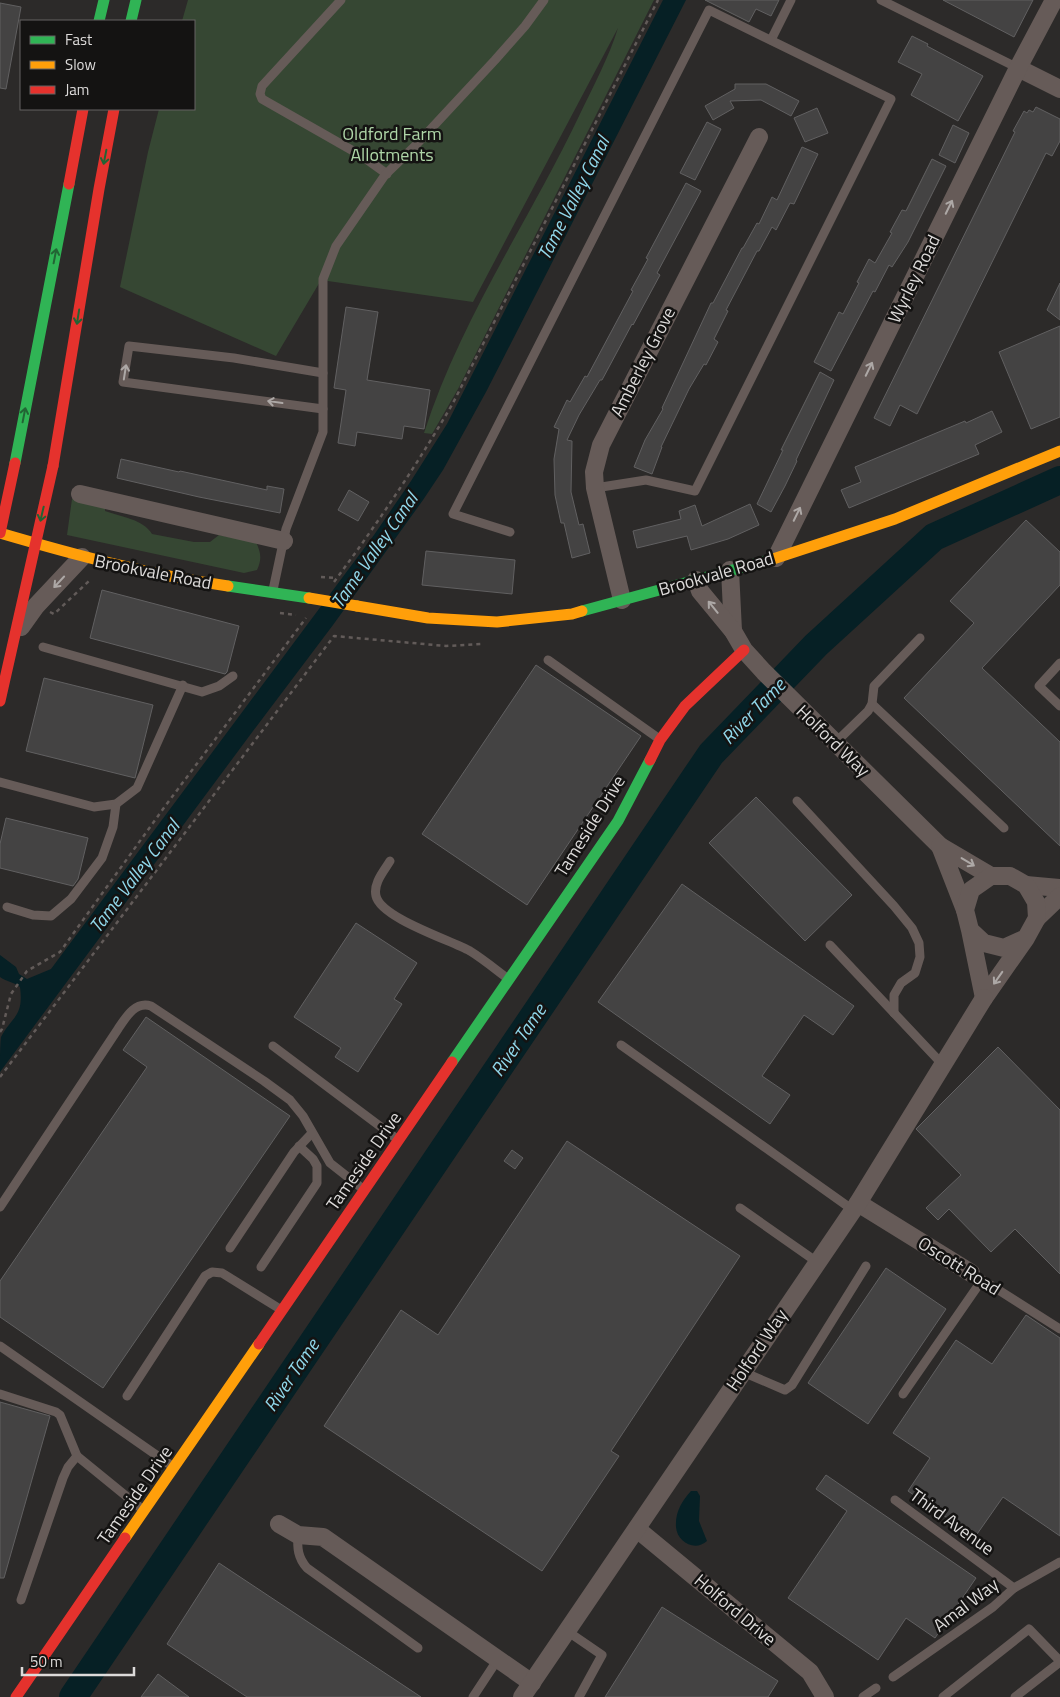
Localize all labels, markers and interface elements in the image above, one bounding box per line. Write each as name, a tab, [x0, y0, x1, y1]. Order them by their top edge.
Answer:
legend	[20, 20, 195, 110]
text: Fast	[65, 28, 93, 51]
text: Slow	[65, 53, 96, 76]
text: Jam	[65, 78, 89, 101]
park label: Oldford Farm Allotments	[342, 120, 442, 168]
water label: Tame Valley Canal	[529, 129, 617, 265]
one-way arrow	[100, 148, 109, 164]
one-way arrow	[944, 200, 954, 215]
street label: Wyrley Road	[880, 230, 947, 328]
one-way arrow	[51, 248, 60, 264]
street label: Amberley Grove	[603, 302, 682, 422]
one-way arrow	[72, 308, 82, 324]
one-way arrow	[865, 362, 874, 377]
one-way arrow	[120, 365, 130, 381]
one-way arrow	[267, 397, 283, 407]
one-way arrow	[20, 408, 29, 424]
water label: Tame Valley Canal	[323, 484, 425, 614]
one-way arrow	[37, 505, 46, 521]
one-way arrow	[792, 507, 802, 522]
street label: Brookvale Road	[655, 544, 777, 603]
street label: Brookvale Road	[92, 547, 214, 596]
one-way arrow	[53, 575, 65, 588]
one-way arrow	[707, 601, 718, 614]
water label: River Tame	[714, 670, 793, 750]
street label: Holford Way	[790, 698, 877, 783]
street label: Tameside Drive	[548, 770, 632, 882]
water label: Tame Valley Canal	[81, 811, 187, 939]
one-way arrow	[961, 858, 975, 868]
one-way arrow	[993, 971, 1003, 985]
water label: River Tame	[483, 996, 553, 1082]
street label: Tameside Drive	[319, 1106, 408, 1216]
street label: Oscott Road	[913, 1229, 1006, 1302]
street label: Holford Way	[719, 1303, 794, 1396]
water label: River Tame	[256, 1331, 326, 1417]
street label: Tameside Drive	[90, 1440, 179, 1550]
street label: Third Avenue	[904, 1482, 1000, 1562]
street label: Holford Drive	[688, 1567, 782, 1652]
street label: Amal Way	[927, 1571, 1004, 1638]
scale bar	[22, 1644, 135, 1676]
text: 50 m	[30, 1650, 63, 1673]

